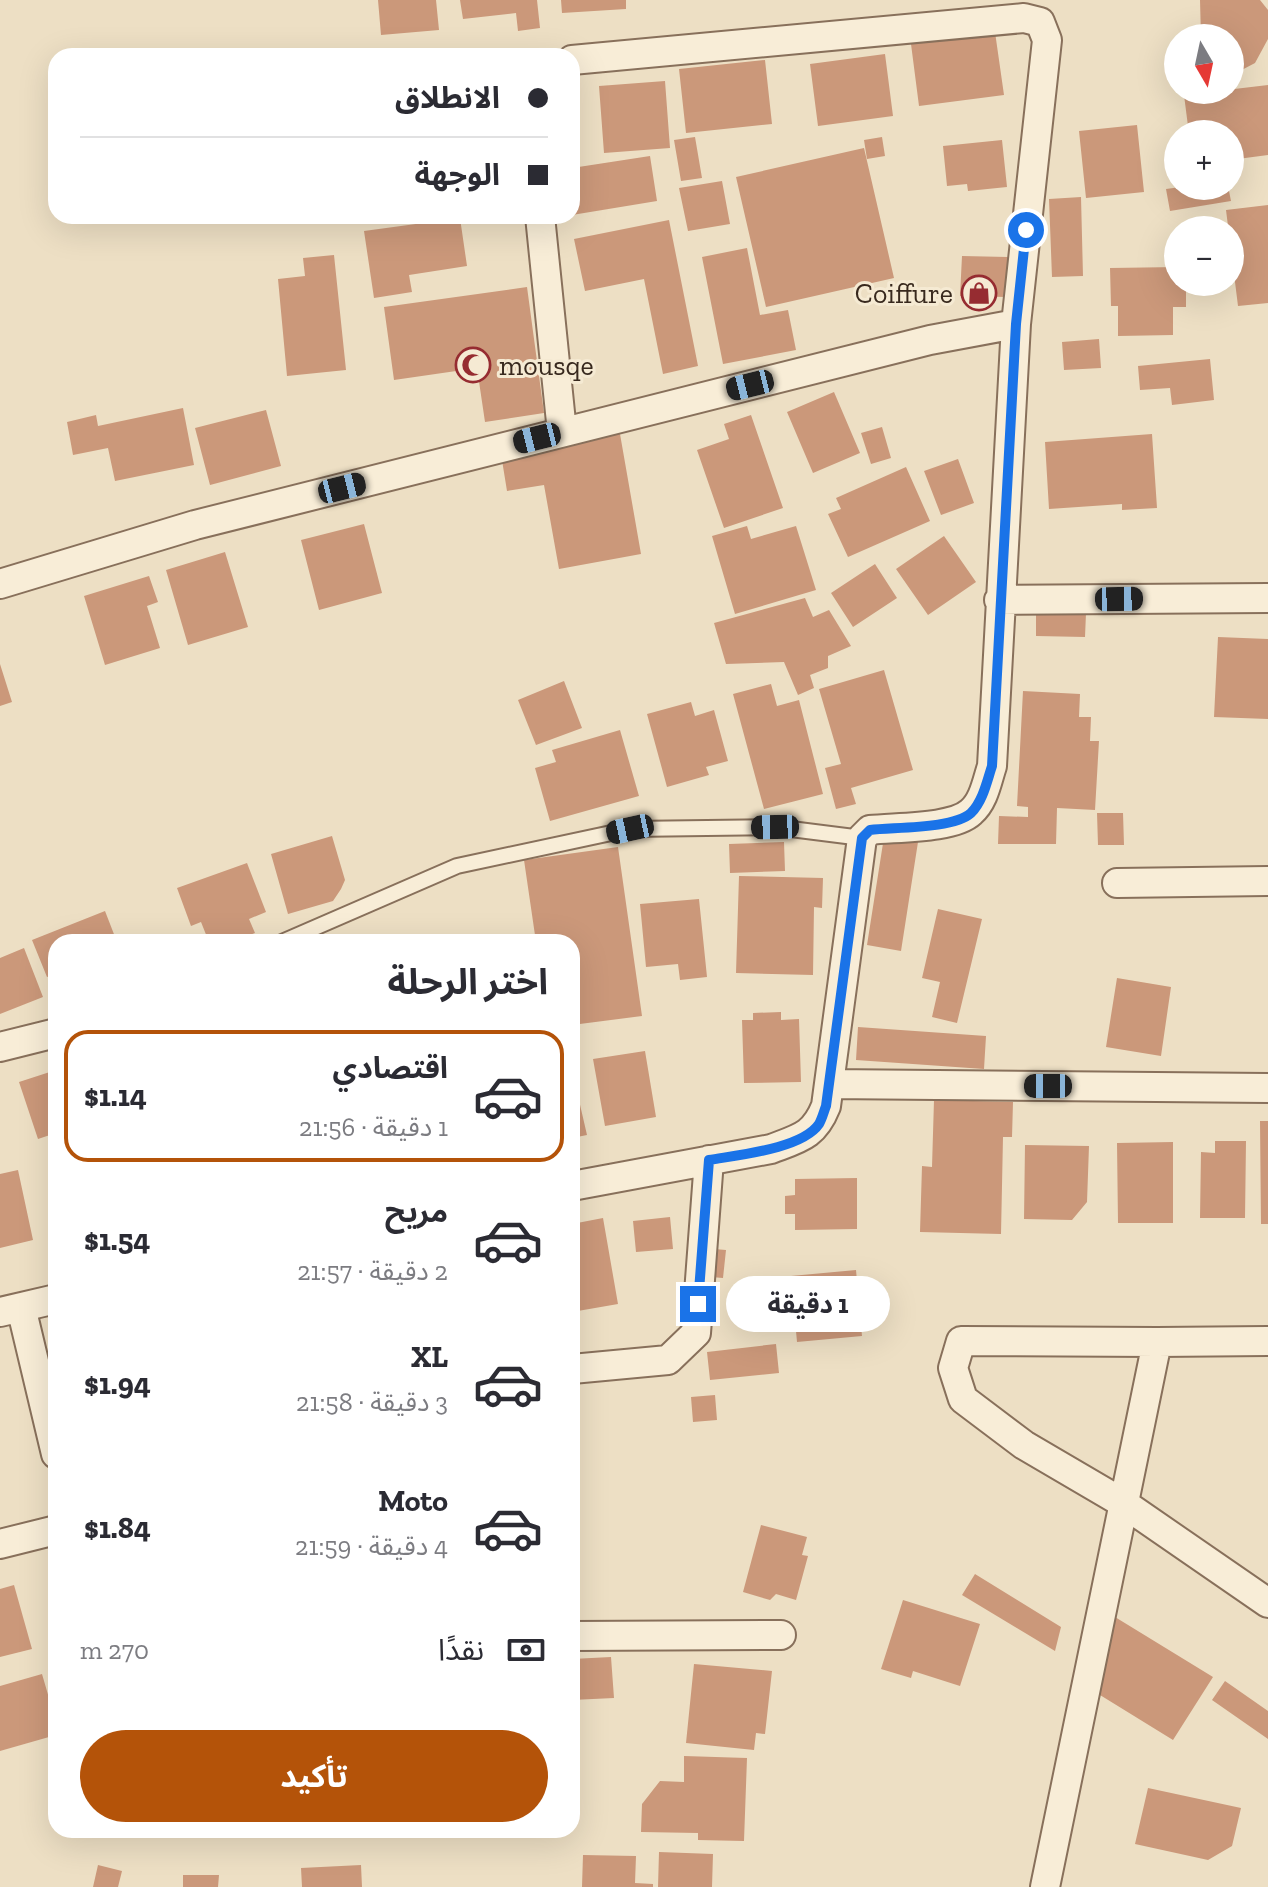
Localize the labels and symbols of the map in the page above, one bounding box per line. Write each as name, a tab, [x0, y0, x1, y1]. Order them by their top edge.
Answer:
north arrow	[1164, 24, 1244, 104]
route start	[1008, 212, 1044, 248]
shop icon: Coiffure	[960, 274, 998, 312]
place label: Coiffure	[855, 277, 953, 310]
mosque icon: mousqe	[454, 346, 492, 384]
place label: mousqe	[499, 349, 594, 382]
car	[724, 368, 776, 402]
car	[511, 421, 563, 455]
car	[316, 471, 368, 505]
car	[1095, 587, 1143, 611]
car	[604, 812, 656, 846]
car	[751, 815, 799, 839]
car	[1024, 1074, 1072, 1098]
callout: 1 دقيقة	[726, 1276, 890, 1332]
route end	[680, 1286, 716, 1322]

